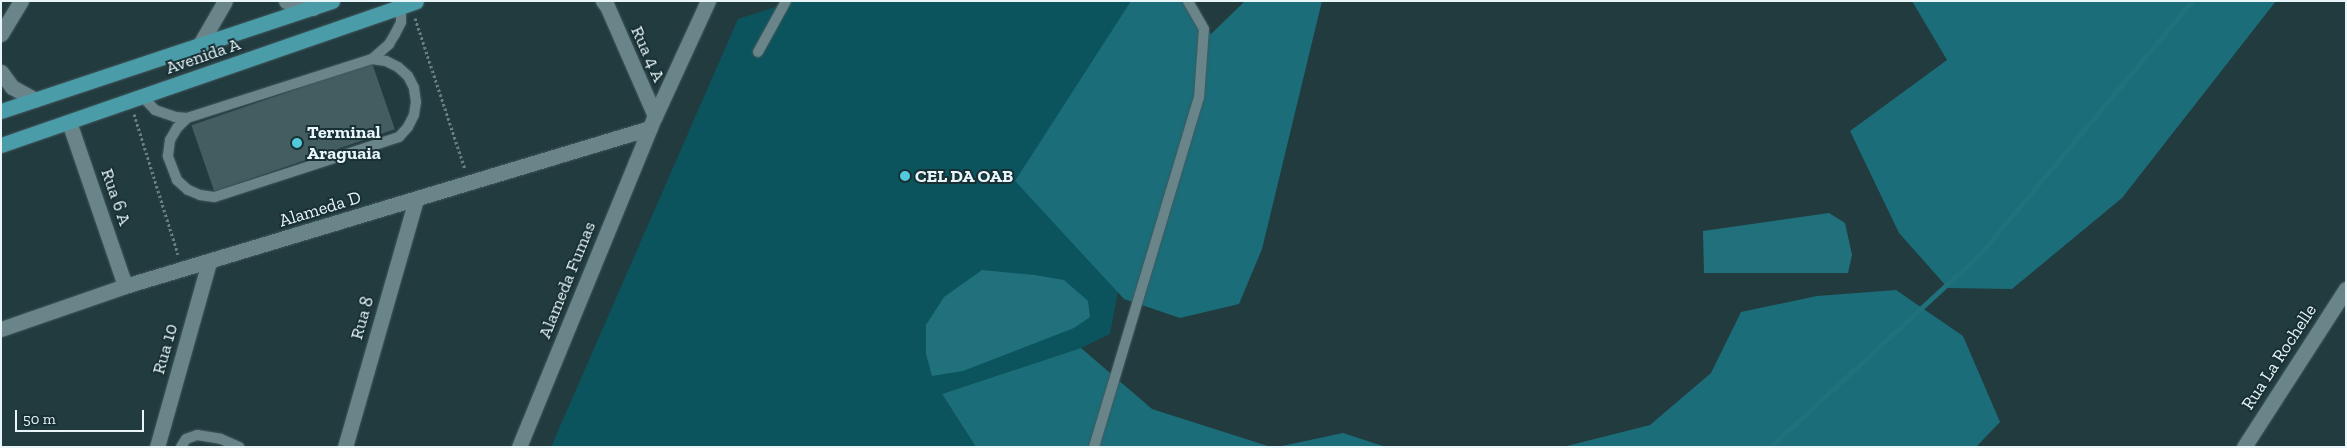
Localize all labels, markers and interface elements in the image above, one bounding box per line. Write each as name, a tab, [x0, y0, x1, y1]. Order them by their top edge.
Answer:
street label: Rua 4 A	[626, 22, 670, 86]
street label: Avenida A	[163, 33, 243, 79]
place label: Terminal Araguaia	[307, 122, 381, 164]
marker: Terminal Araguaia	[291, 137, 303, 149]
street label: Rua 6 A	[96, 165, 136, 229]
place label: CEL DA OAB	[915, 165, 1014, 187]
marker: CEL DA OAB	[899, 170, 911, 182]
street label: Alameda D	[276, 186, 364, 232]
street label: Alameda Fumas	[534, 218, 600, 342]
street label: Rua 8	[346, 294, 378, 342]
street label: Rua La Rochelle	[2237, 300, 2321, 414]
street label: Rua 10	[148, 321, 182, 377]
scale bar	[18, 400, 146, 432]
text: 50 m	[23, 410, 56, 428]

